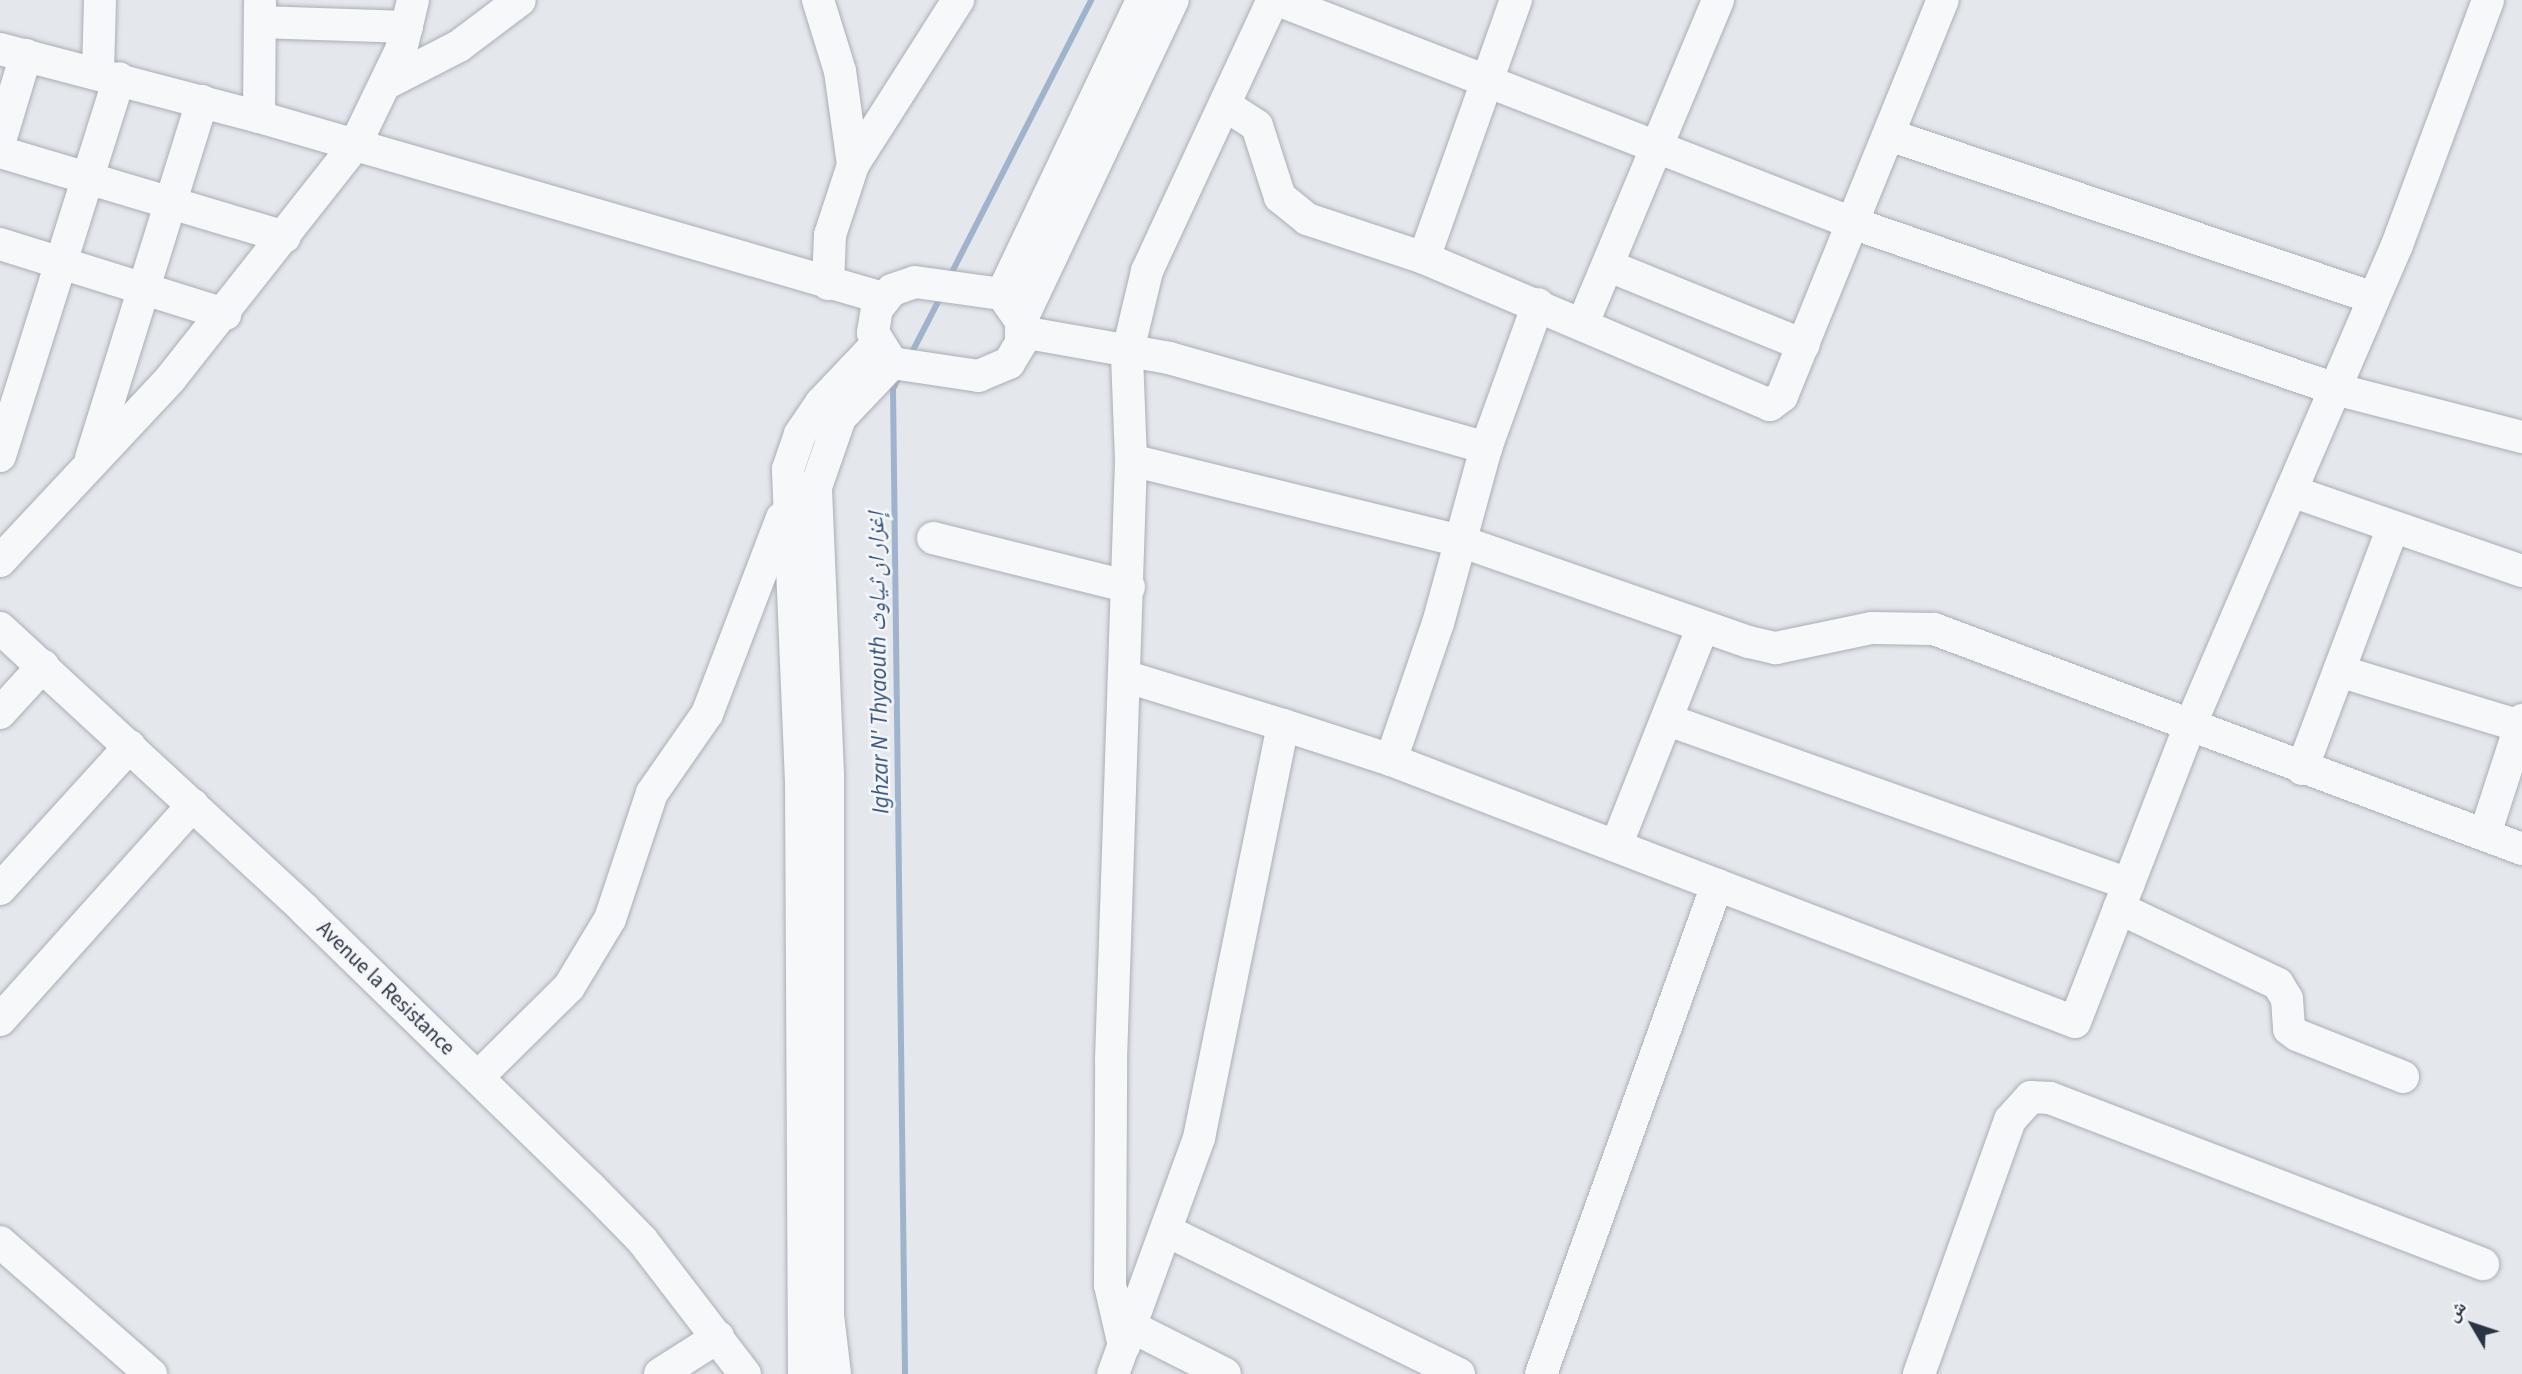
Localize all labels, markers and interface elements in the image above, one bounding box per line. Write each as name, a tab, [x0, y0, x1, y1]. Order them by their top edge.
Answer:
water label: Ighzar N' Thyaouth إغزار ان ثياوث	[863, 512, 895, 814]
street label: Avenue la Resistance	[312, 916, 460, 1060]
north arrow	[2438, 1290, 2508, 1360]
text: ش	[2439, 1295, 2473, 1328]

